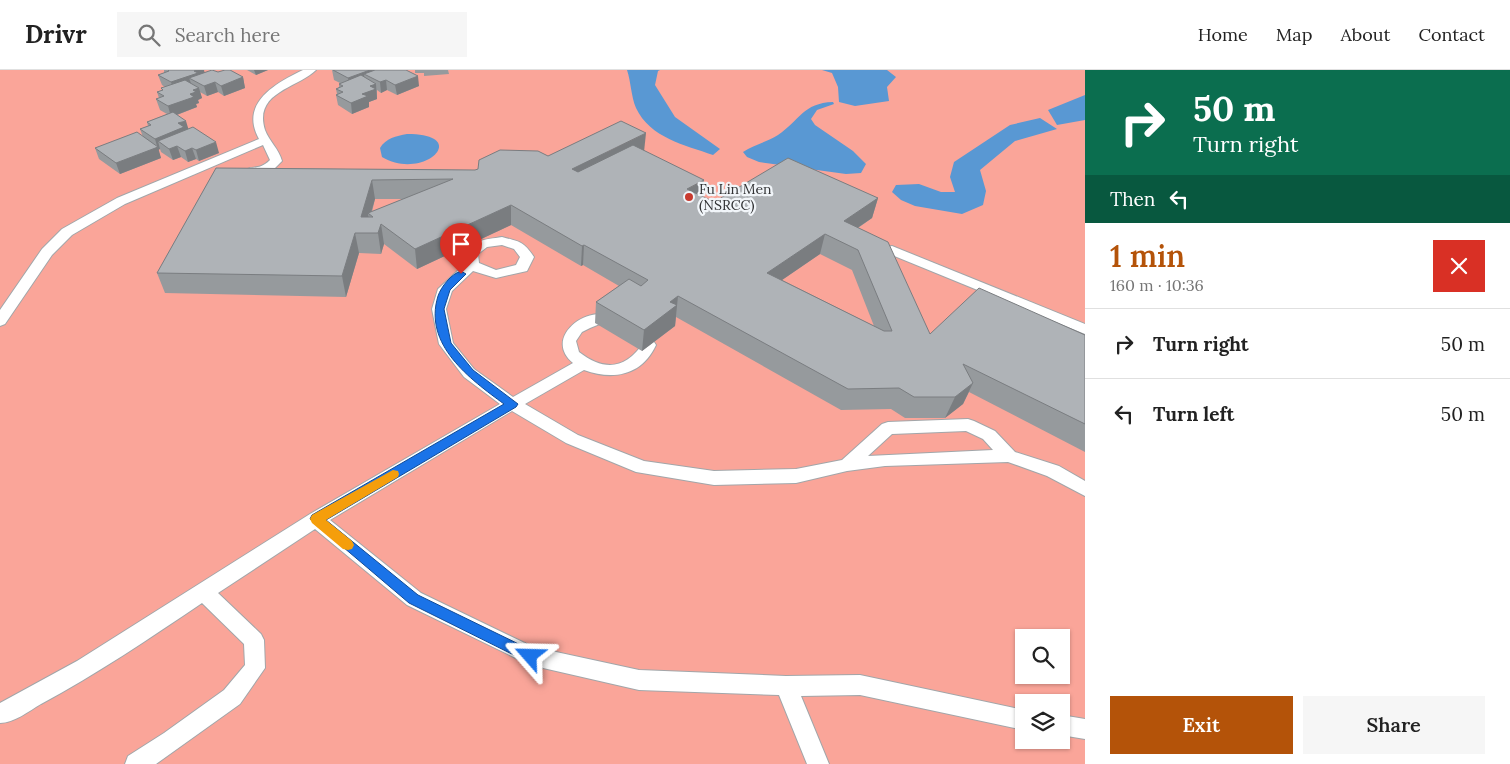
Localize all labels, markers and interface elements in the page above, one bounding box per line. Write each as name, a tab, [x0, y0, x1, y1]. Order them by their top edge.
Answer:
search box	[117, 12, 467, 57]
text: Drivr	[25, 19, 87, 50]
icon: search	[135, 21, 163, 49]
text: Search here	[175, 23, 280, 47]
text: Home	[1198, 23, 1248, 46]
text: Map	[1276, 23, 1312, 46]
text: About	[1340, 23, 1390, 46]
text: Contact	[1418, 23, 1485, 46]
text: 50 m	[1193, 86, 1276, 131]
icon: right	[1110, 90, 1175, 155]
text: Turn right	[1193, 130, 1298, 158]
place label: Fu Lin Men (NSRCC)	[699, 180, 772, 214]
icon: left	[1165, 185, 1193, 213]
text: Then	[1110, 187, 1155, 211]
marker: Fu Lin Men (NSRCC)	[683, 191, 695, 203]
pin	[440, 223, 482, 274]
icon: arrive	[447, 230, 475, 258]
text: 1 min	[1110, 237, 1185, 275]
button: close	[1433, 240, 1485, 292]
text: 160 m · 10:36	[1110, 275, 1204, 295]
icon: right	[1110, 330, 1138, 358]
text: Turn right	[1153, 332, 1249, 356]
text: 50 m	[1441, 332, 1485, 356]
icon: left	[1110, 400, 1138, 428]
text: Turn left	[1153, 402, 1234, 426]
text: 50 m	[1441, 402, 1485, 426]
position arrow	[503, 629, 555, 681]
map controls	[1015, 629, 1070, 749]
button: search	[1015, 629, 1070, 684]
button: layers	[1015, 694, 1070, 749]
button: Exit	[1110, 696, 1293, 754]
button: Share	[1303, 696, 1485, 754]

